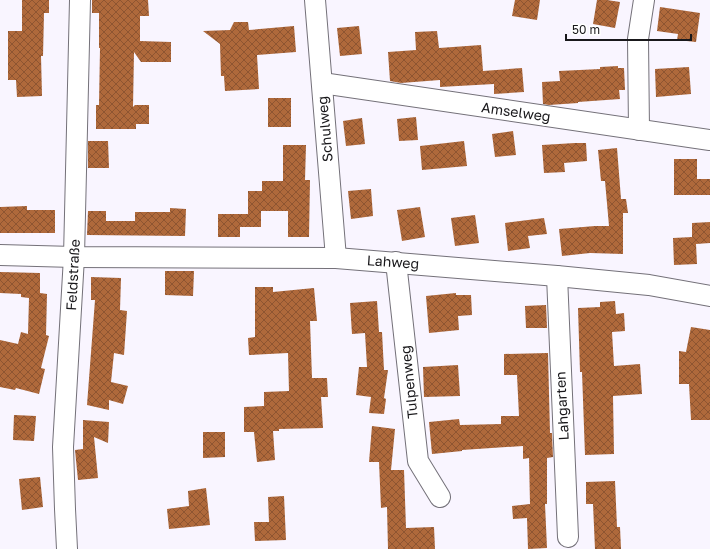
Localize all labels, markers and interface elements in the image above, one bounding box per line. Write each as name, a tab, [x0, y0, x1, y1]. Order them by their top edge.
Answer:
scale bar	[566, 16, 691, 42]
text: 50 m	[572, 22, 600, 37]
street label: Schulweg	[313, 95, 336, 163]
street label: Amselweg	[480, 98, 552, 125]
street label: Feldstraße	[62, 239, 83, 311]
street label: Lahweg	[366, 251, 420, 272]
street label: Tulpenweg	[396, 345, 421, 419]
street label: Lahgarten	[551, 371, 572, 441]

